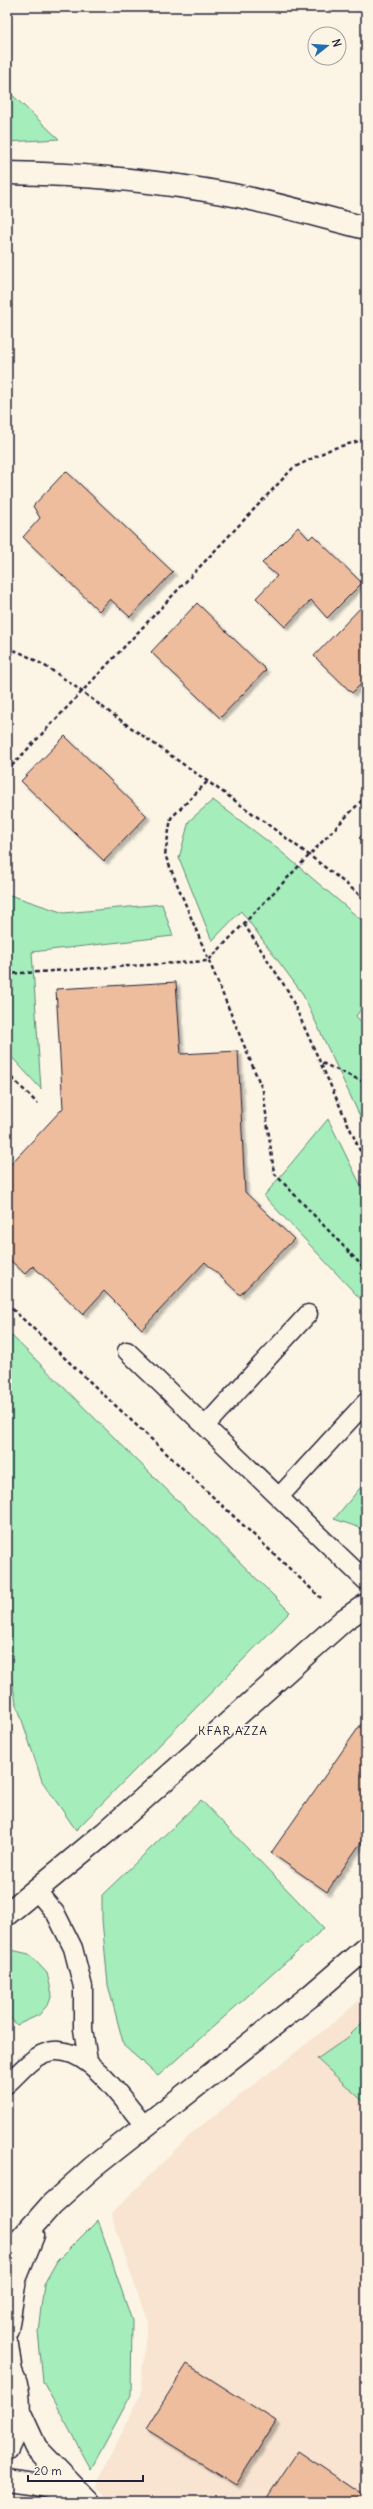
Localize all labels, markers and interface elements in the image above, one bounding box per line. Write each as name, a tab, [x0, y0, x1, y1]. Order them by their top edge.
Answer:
north arrow	[307, 26, 347, 66]
text: N	[329, 37, 344, 49]
district label: KFAR AZZA	[198, 1723, 268, 1738]
scale bar	[28, 2457, 143, 2483]
text: 20 m	[34, 2463, 62, 2478]

